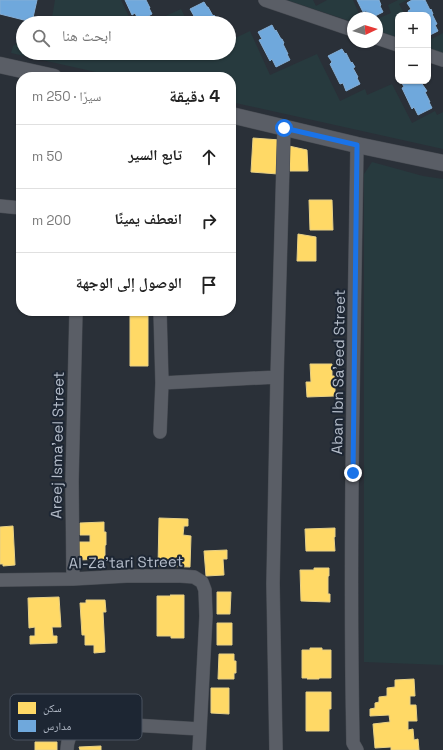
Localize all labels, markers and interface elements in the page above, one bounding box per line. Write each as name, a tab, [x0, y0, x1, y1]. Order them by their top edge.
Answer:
north arrow	[347, 12, 383, 48]
map controls	[395, 12, 431, 84]
button: +	[395, 12, 431, 48]
search box	[16, 16, 236, 60]
text: ابحث هنا	[62, 26, 112, 45]
icon: search	[30, 27, 52, 49]
button: −	[395, 48, 431, 84]
text: 4 دقيقة	[169, 85, 220, 107]
text: سيرًا · 250 m	[32, 88, 101, 105]
route start	[275, 119, 293, 137]
text: تابع السير	[128, 145, 182, 164]
icon: ahead	[198, 146, 220, 168]
text: 50 m	[32, 148, 63, 165]
text: انعطف يمينًا	[115, 209, 182, 228]
icon: right	[198, 210, 220, 232]
text: 200 m	[32, 212, 71, 229]
text: الوصول إلى الوجهة	[76, 273, 182, 292]
icon: arrive	[198, 274, 220, 296]
street label: Aban Ibn Sa’eed Street	[327, 289, 349, 455]
street label: Areej Isma’eel Street	[46, 371, 68, 519]
route end	[344, 464, 362, 482]
street label: Al-Za'tari Street	[68, 551, 184, 572]
legend	[10, 694, 142, 740]
text: سكن	[43, 701, 62, 715]
text: مدارس	[43, 719, 71, 733]

